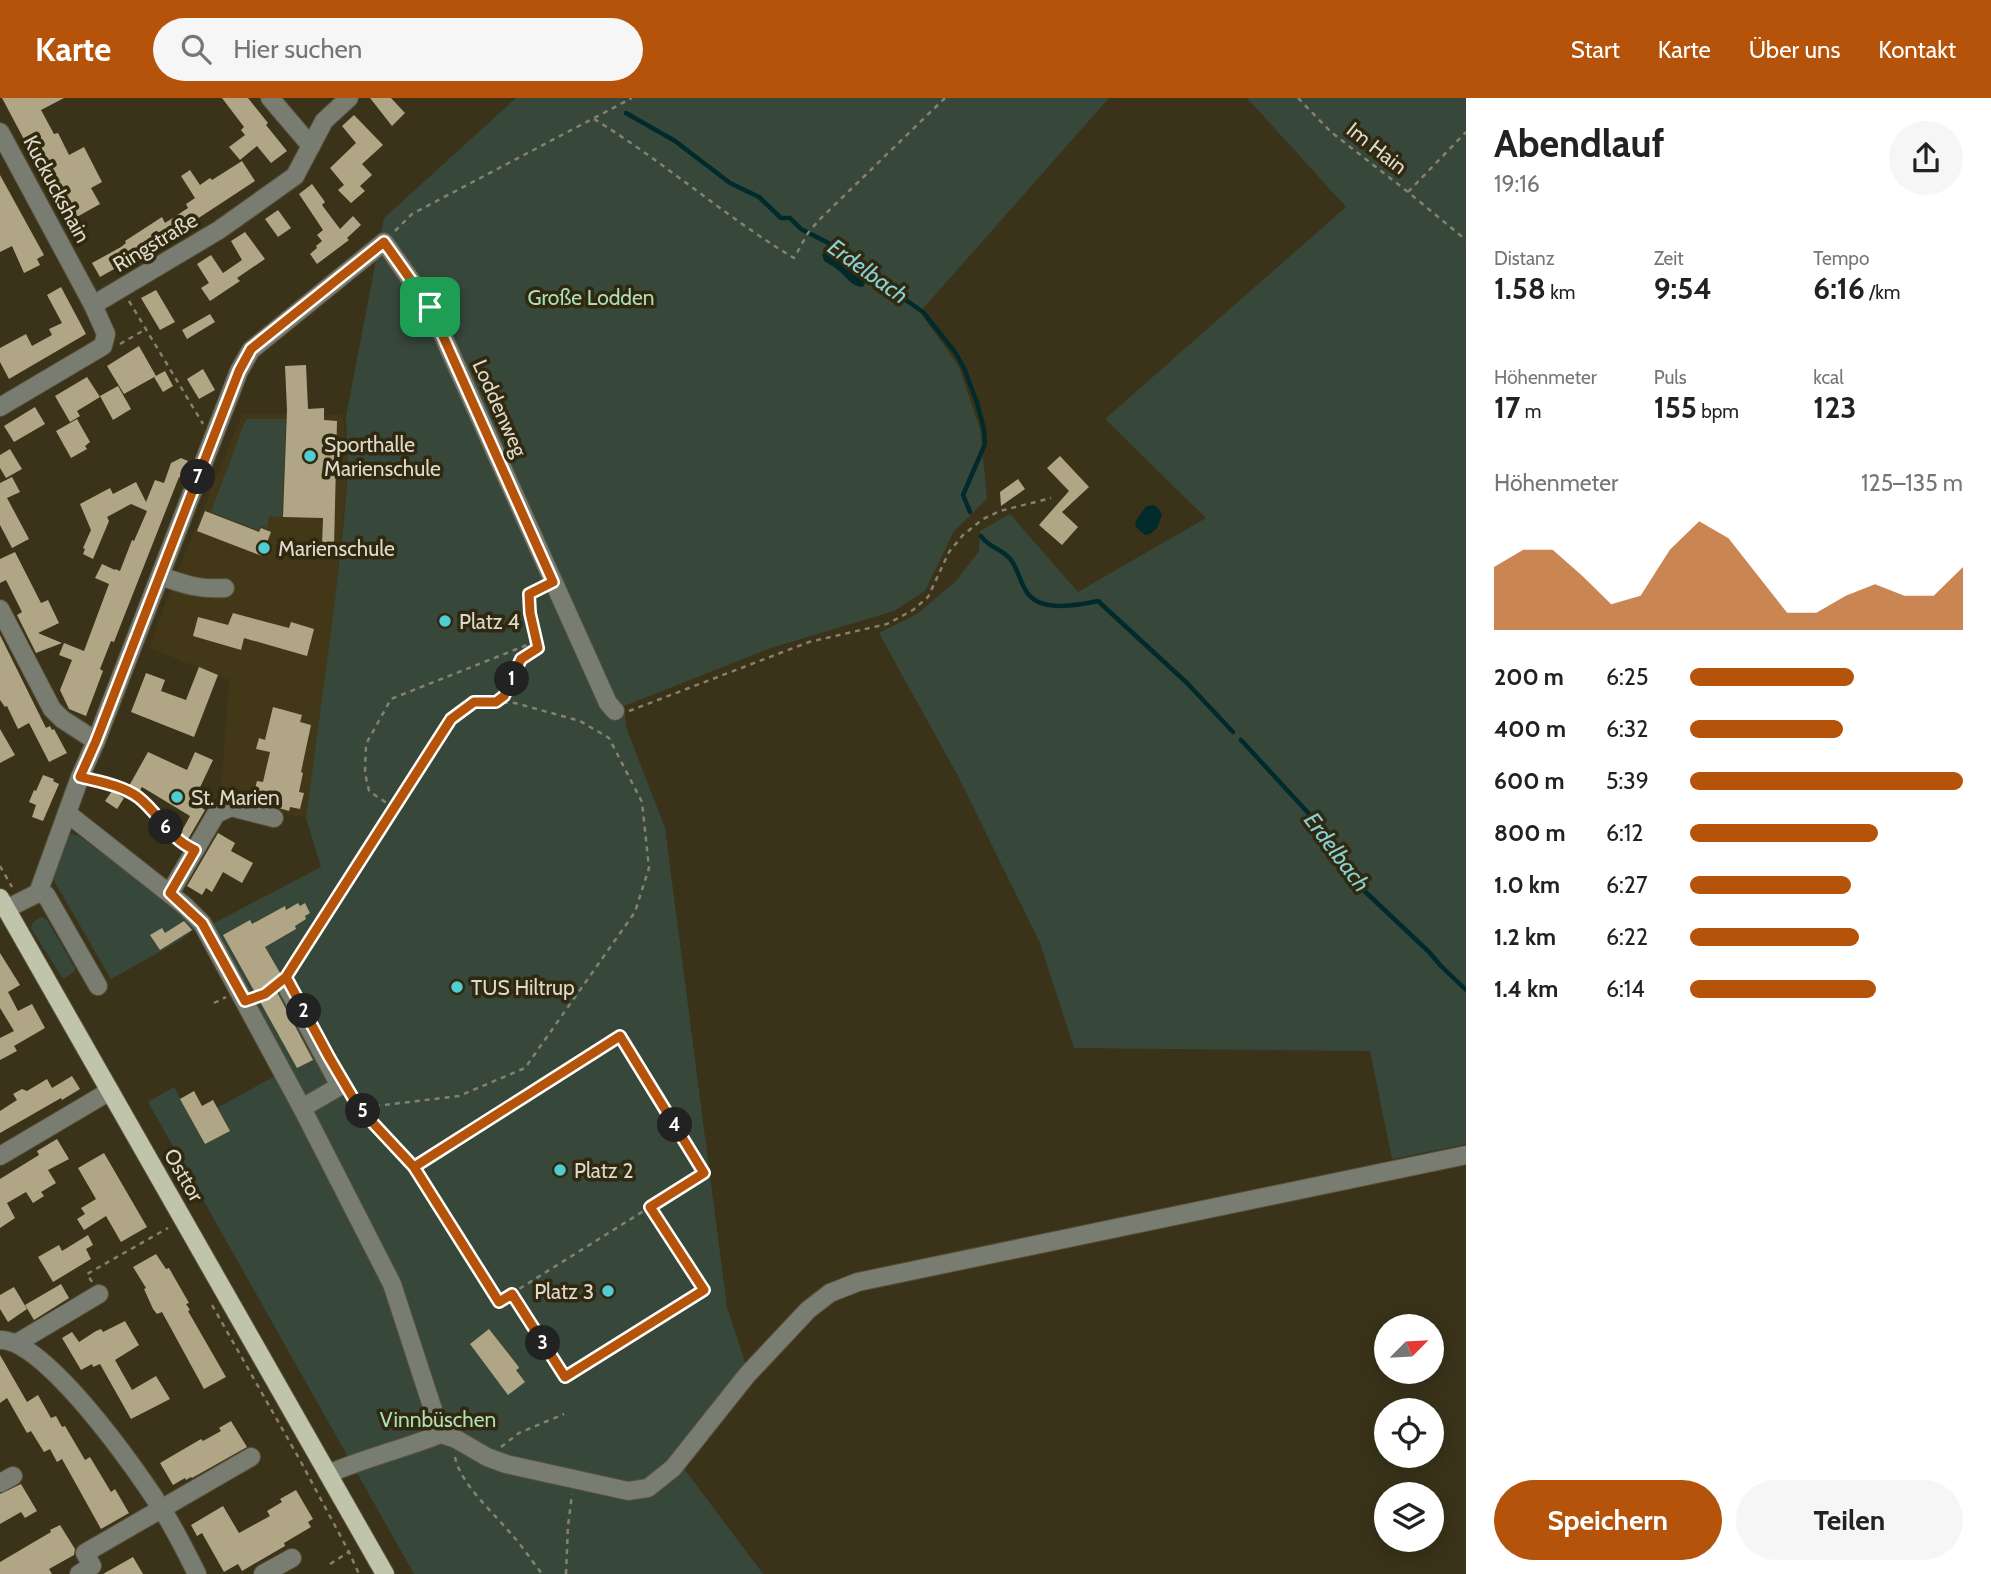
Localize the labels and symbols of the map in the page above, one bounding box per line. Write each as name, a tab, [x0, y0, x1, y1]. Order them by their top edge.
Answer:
street label: Im Hain	[1342, 117, 1412, 179]
street label: Kuckuckshain	[18, 131, 96, 247]
street label: Ringstraße	[108, 207, 202, 277]
water label: Erdelbach	[823, 233, 913, 309]
pin	[400, 277, 460, 337]
park label: Große Lodden	[528, 285, 655, 310]
street label: Loddenweg	[467, 355, 533, 461]
place label: Sporthalle Marienschule	[324, 432, 441, 481]
marker: Sporthalle Marienschule	[302, 448, 318, 464]
pin: 7	[180, 460, 216, 494]
place label: Marienschule	[278, 536, 395, 561]
marker: Marienschule	[256, 540, 272, 556]
place label: Platz 4	[459, 609, 520, 634]
marker: Platz 4	[437, 613, 453, 629]
pin: 1	[494, 662, 530, 696]
place label: St. Marien	[191, 785, 280, 810]
marker: St. Marien	[169, 789, 185, 805]
water label: Erdelbach	[1298, 807, 1376, 897]
pin: 6	[148, 810, 184, 844]
place label: TUS Hiltrup	[471, 975, 575, 1000]
marker: TUS Hiltrup	[449, 979, 465, 995]
pin: 2	[286, 993, 322, 1028]
pin: 5	[346, 1094, 380, 1128]
pin: 4	[658, 1108, 692, 1142]
street label: Osttor	[159, 1144, 209, 1206]
place label: Platz 2	[574, 1158, 633, 1183]
marker: Platz 2	[552, 1162, 568, 1178]
place label: Platz 3	[534, 1279, 594, 1304]
marker: Platz 3	[600, 1283, 616, 1299]
north arrow	[1374, 1314, 1444, 1384]
pin: 3	[526, 1326, 560, 1360]
park label: Vinnbüschen	[380, 1407, 496, 1432]

